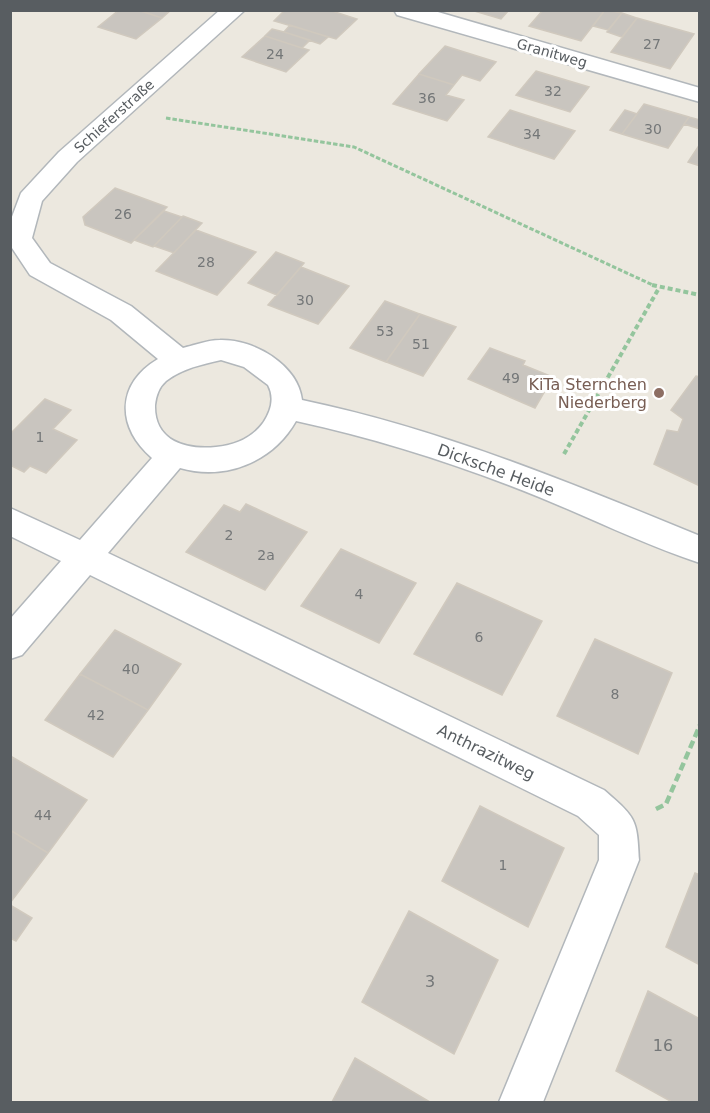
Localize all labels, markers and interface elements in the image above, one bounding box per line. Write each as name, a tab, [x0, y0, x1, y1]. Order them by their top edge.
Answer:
street label: Granitweg	[515, 35, 589, 71]
house number: 27	[643, 36, 661, 52]
house number: 24	[266, 46, 284, 62]
street label: Schieferstraße	[71, 76, 157, 156]
house number: 32	[544, 83, 562, 99]
house number: 36	[418, 90, 436, 106]
house number: 30	[644, 121, 662, 137]
house number: 34	[523, 126, 541, 142]
house number: 26	[114, 206, 132, 222]
house number: 28	[197, 254, 215, 270]
house number: 30	[296, 292, 314, 308]
house number: 53	[376, 323, 394, 339]
house number: 51	[412, 336, 430, 352]
house number: 49	[502, 370, 520, 386]
place label: KiTa Sternchen Niederberg	[528, 375, 647, 412]
marker: KiTa Sternchen Niederberg	[652, 386, 666, 400]
house number: 1	[36, 429, 44, 445]
street label: Dicksche Heide	[435, 440, 557, 500]
house number: 2	[225, 527, 233, 543]
house number: 2a	[257, 547, 275, 563]
house number: 4	[355, 586, 364, 602]
house number: 6	[475, 629, 484, 645]
house number: 40	[122, 661, 140, 677]
house number: 8	[611, 686, 619, 702]
house number: 42	[87, 707, 105, 723]
street label: Anthrazitweg	[434, 720, 538, 784]
house number: 44	[34, 807, 52, 823]
house number: 1	[499, 857, 507, 873]
house number: 3	[425, 972, 435, 991]
house number: 16	[653, 1036, 673, 1055]

